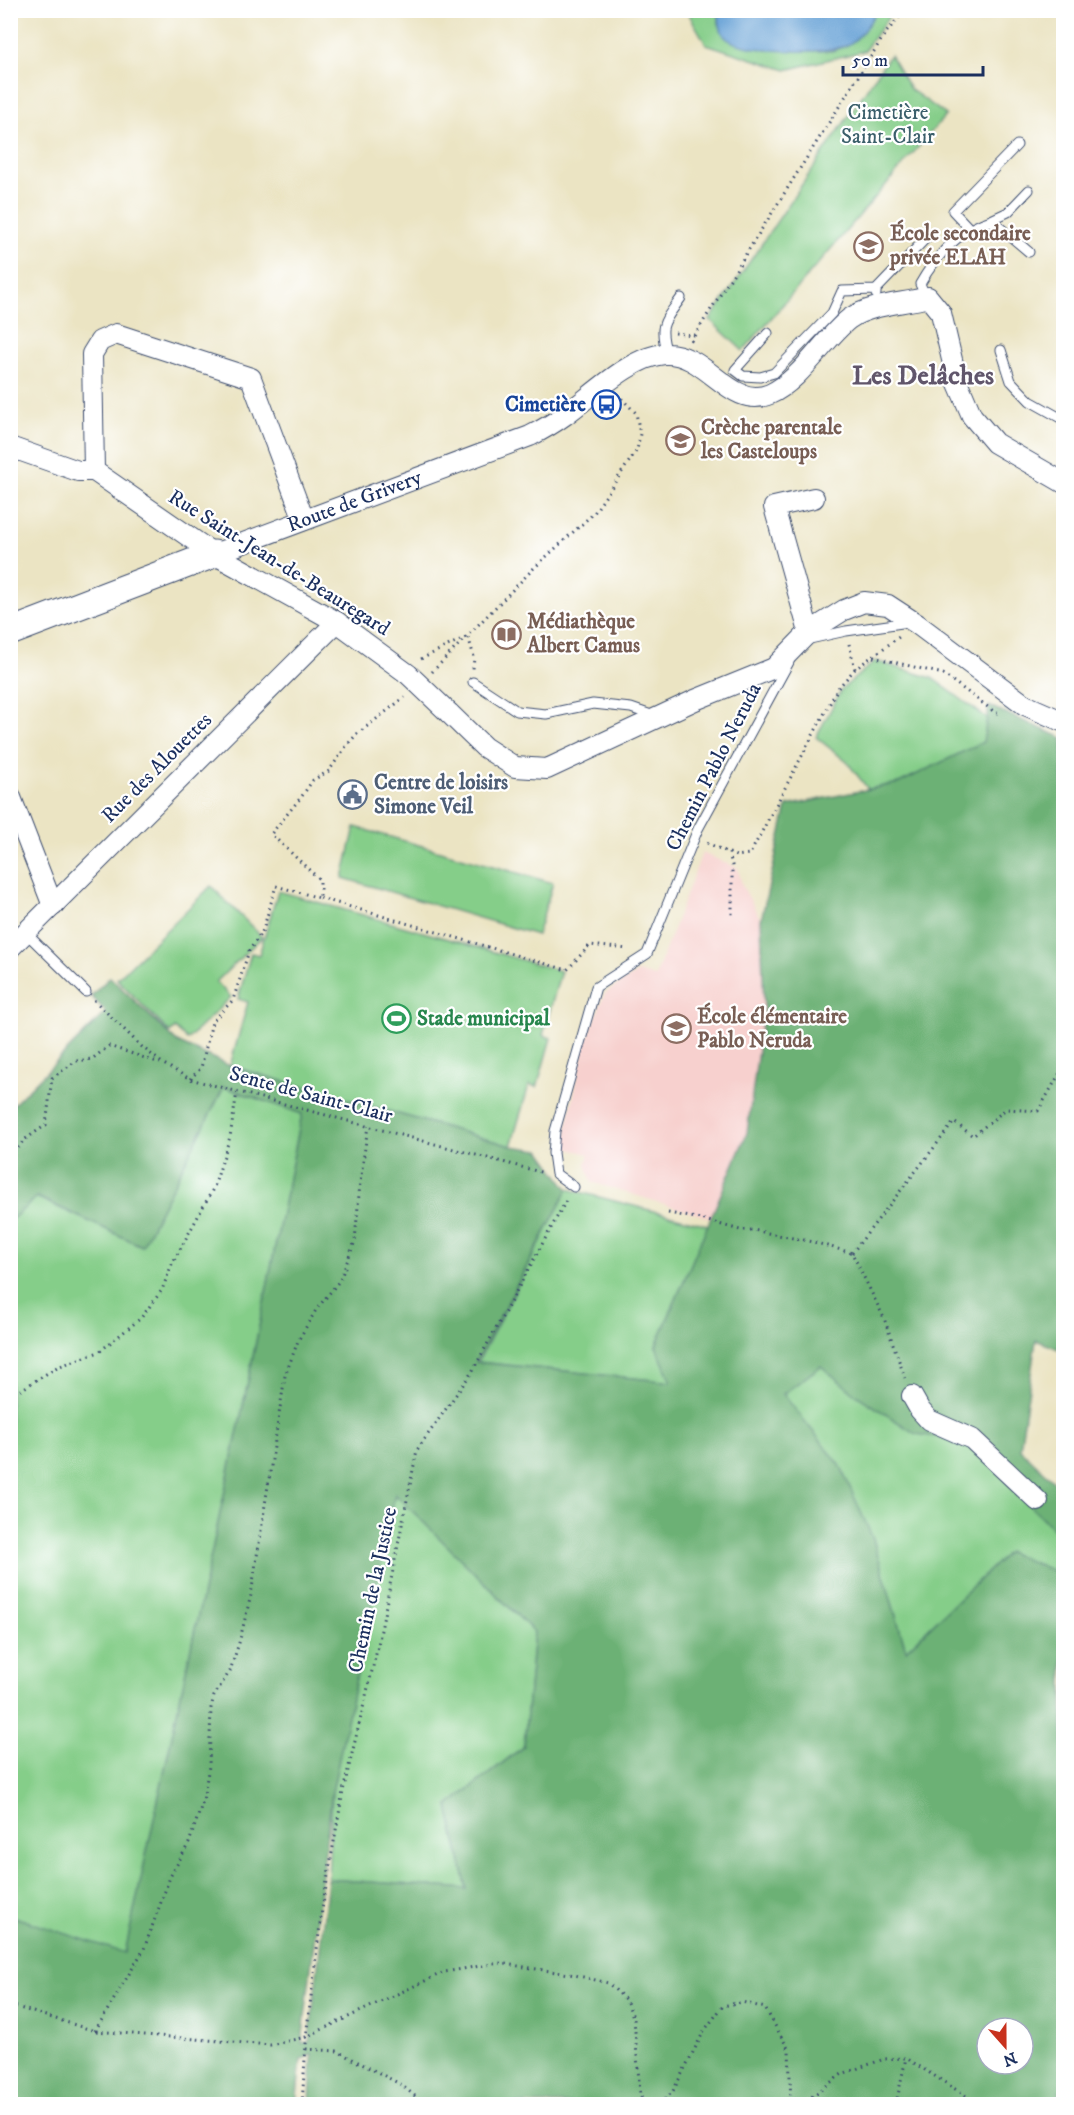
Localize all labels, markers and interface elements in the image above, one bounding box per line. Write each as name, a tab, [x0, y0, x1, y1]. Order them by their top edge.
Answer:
scale bar	[843, 39, 982, 77]
text: 50 m	[852, 50, 888, 72]
park label: Cimetière Saint-Clair	[841, 100, 935, 150]
place label: École secondaire privée ELAH	[889, 219, 1031, 271]
school or university icon: École secondaire privée ELAH	[853, 230, 885, 262]
district label: Les Delâches	[852, 359, 994, 393]
bus stop icon: Cimetière	[591, 389, 623, 421]
place label: Cimetière	[505, 392, 586, 418]
place label: Crèche parentale les Casteloups	[700, 415, 842, 465]
school or university icon: Crèche parentale les Casteloups	[664, 424, 696, 456]
street label: Route de Grivery	[284, 464, 426, 538]
street label: Rue Saint-Jean-de-Beauregard	[163, 484, 395, 642]
place label: Médiathèque Albert Camus	[526, 609, 640, 659]
library icon: Médiathèque Albert Camus	[490, 618, 522, 650]
street label: Chemin Pablo Neruda	[660, 679, 768, 855]
street label: Rue des Alouettes	[96, 707, 218, 829]
place label: Centre de loisirs Simone Veil	[374, 770, 508, 820]
public building icon: Centre de loisirs Simone Veil	[337, 779, 369, 811]
place label: École élémentaire Pablo Neruda	[697, 1002, 847, 1054]
sports icon: Stade municipal	[380, 1003, 412, 1035]
place label: Stade municipal	[417, 1006, 550, 1032]
school or university icon: École élémentaire Pablo Neruda	[660, 1013, 692, 1045]
street label: Sente de Saint-Clair	[226, 1061, 396, 1129]
street label: Chemin de la Justice	[343, 1505, 403, 1675]
north arrow	[975, 2016, 1035, 2076]
text: N	[1000, 2047, 1020, 2071]

